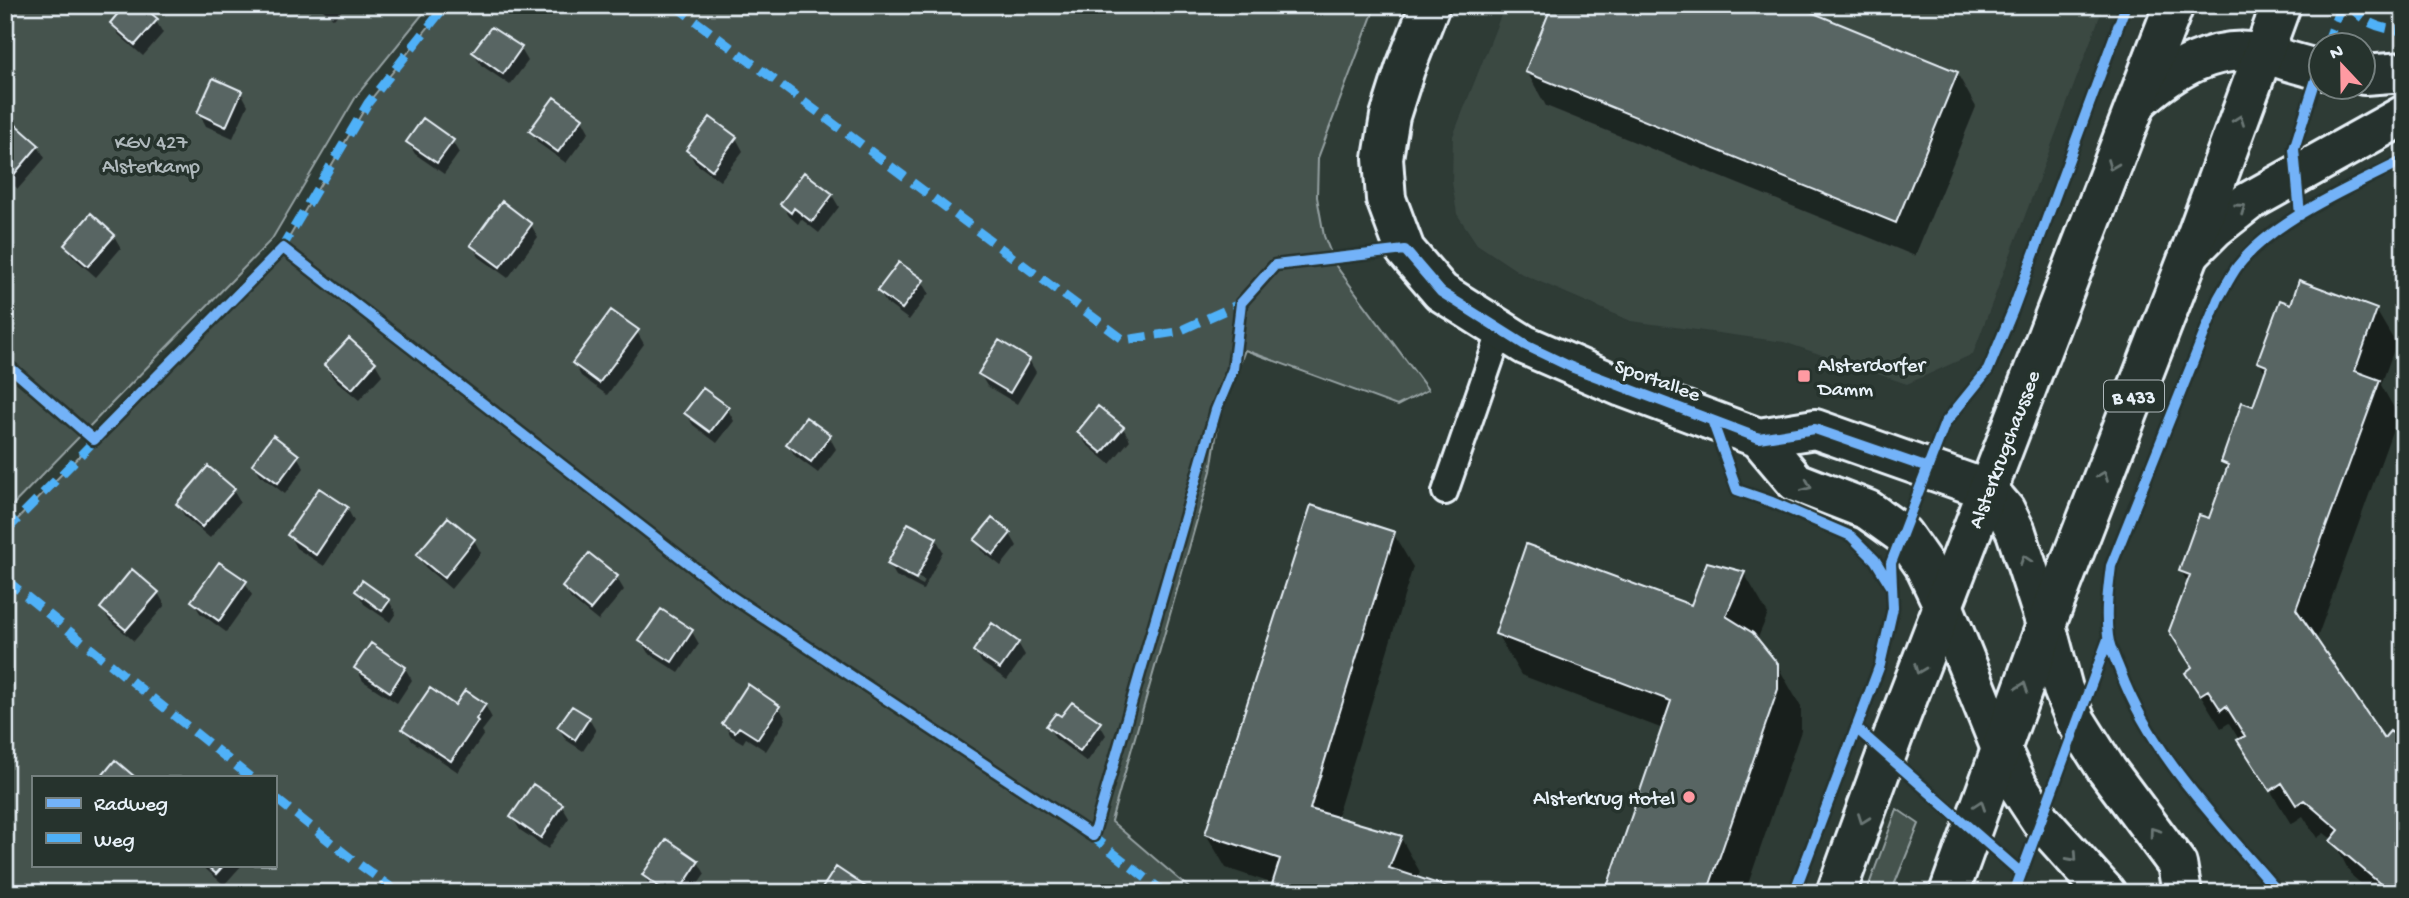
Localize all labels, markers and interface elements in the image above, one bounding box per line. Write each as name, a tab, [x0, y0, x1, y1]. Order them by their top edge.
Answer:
north arrow	[2308, 32, 2378, 102]
text: N	[2327, 40, 2347, 66]
one-way arrow	[2231, 114, 2245, 126]
park label: KGV 427 Alsterkamp	[102, 132, 201, 181]
one-way arrow	[2107, 159, 2121, 171]
one-way arrow	[2233, 203, 2246, 216]
street label: Sportallee	[1610, 355, 1704, 410]
place label: Alsterdorfer Damm	[1816, 355, 1926, 404]
street label: Alsterkrugchaussee	[1965, 367, 2048, 533]
marker: Alsterdorfer Damm	[1796, 368, 1812, 384]
road number: B 433	[2104, 380, 2164, 412]
one-way arrow	[2095, 471, 2109, 483]
one-way arrow	[1799, 478, 1812, 492]
one-way arrow	[2019, 555, 2033, 567]
one-way arrow	[1913, 662, 1927, 674]
one-way arrow	[2015, 682, 2029, 694]
legend	[32, 776, 276, 866]
place label: Alsterkrug Hotel	[1533, 788, 1675, 813]
marker: Alsterkrug Hotel	[1681, 789, 1697, 805]
text: Radweg	[94, 794, 168, 819]
one-way arrow	[1972, 800, 1986, 812]
one-way arrow	[1857, 812, 1871, 824]
one-way arrow	[2149, 827, 2162, 840]
text: Weg	[94, 830, 135, 855]
one-way arrow	[2065, 849, 2077, 862]

